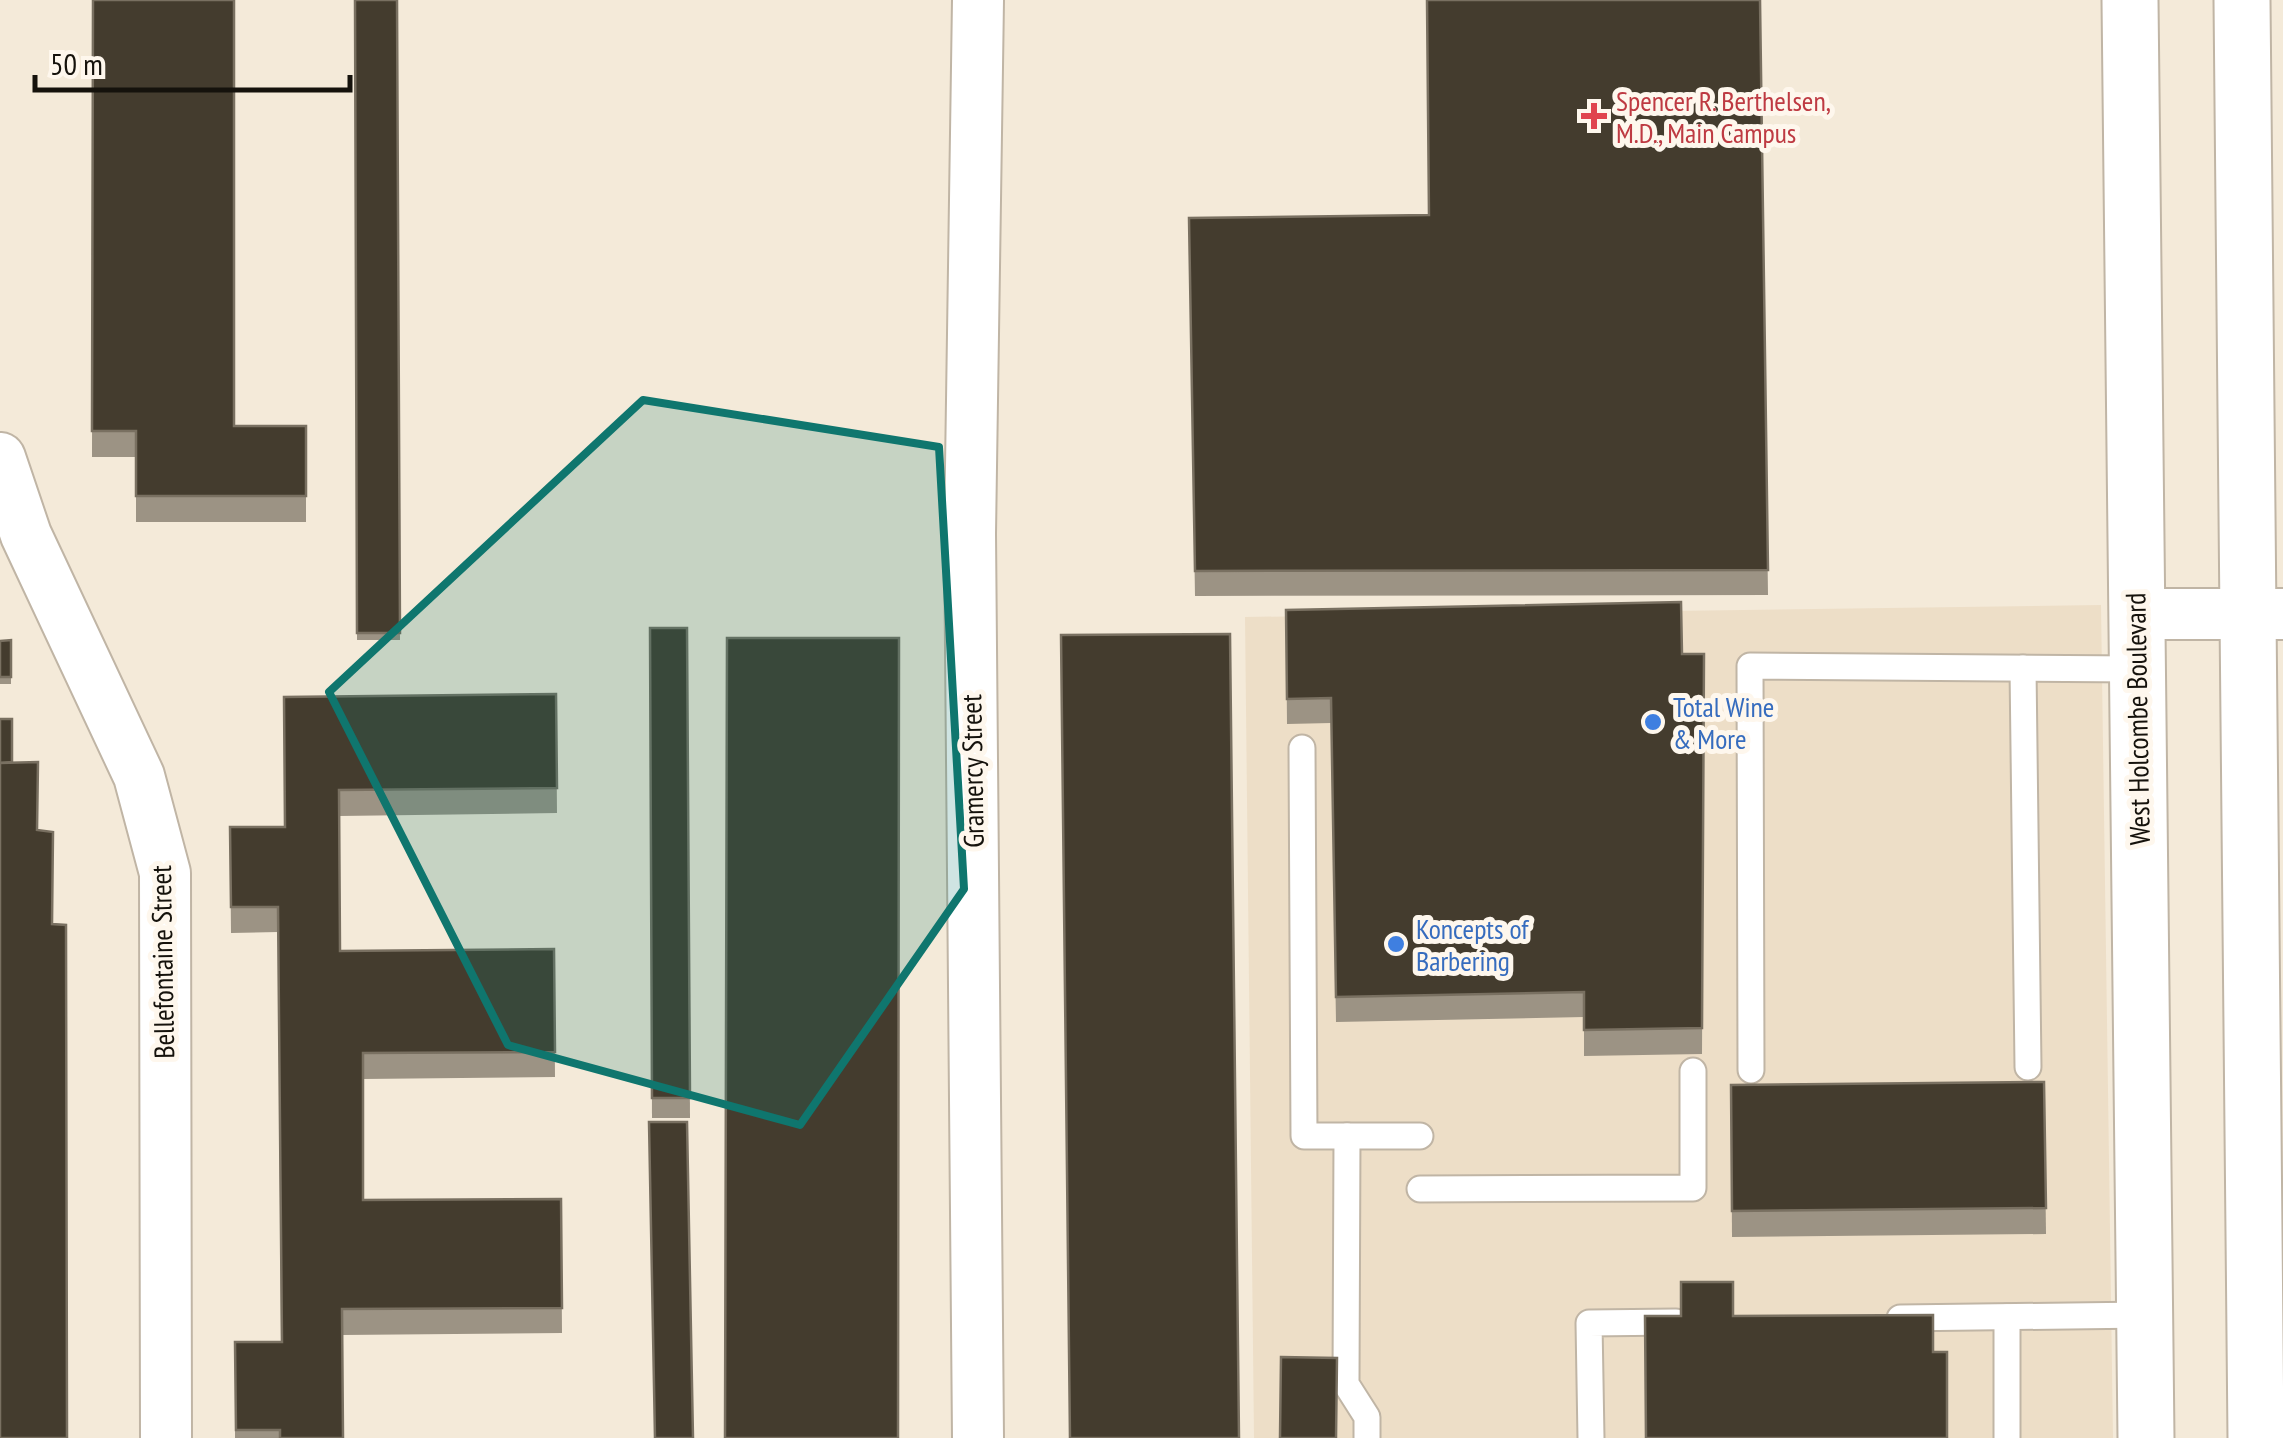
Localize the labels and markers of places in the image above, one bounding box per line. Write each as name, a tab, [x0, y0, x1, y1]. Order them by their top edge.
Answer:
place label: Spencer R. Berthelsen, M.D., Main Campus	[1616, 82, 1831, 151]
marker: Spencer R. Berthelsen, M.D., Main Campus	[1581, 103, 1607, 129]
place label: Total Wine & More	[1673, 688, 1774, 757]
marker: Total Wine & More	[1642, 711, 1664, 733]
place label: Koncepts of Barbering	[1416, 910, 1530, 979]
marker: Koncepts of Barbering	[1385, 933, 1407, 955]

